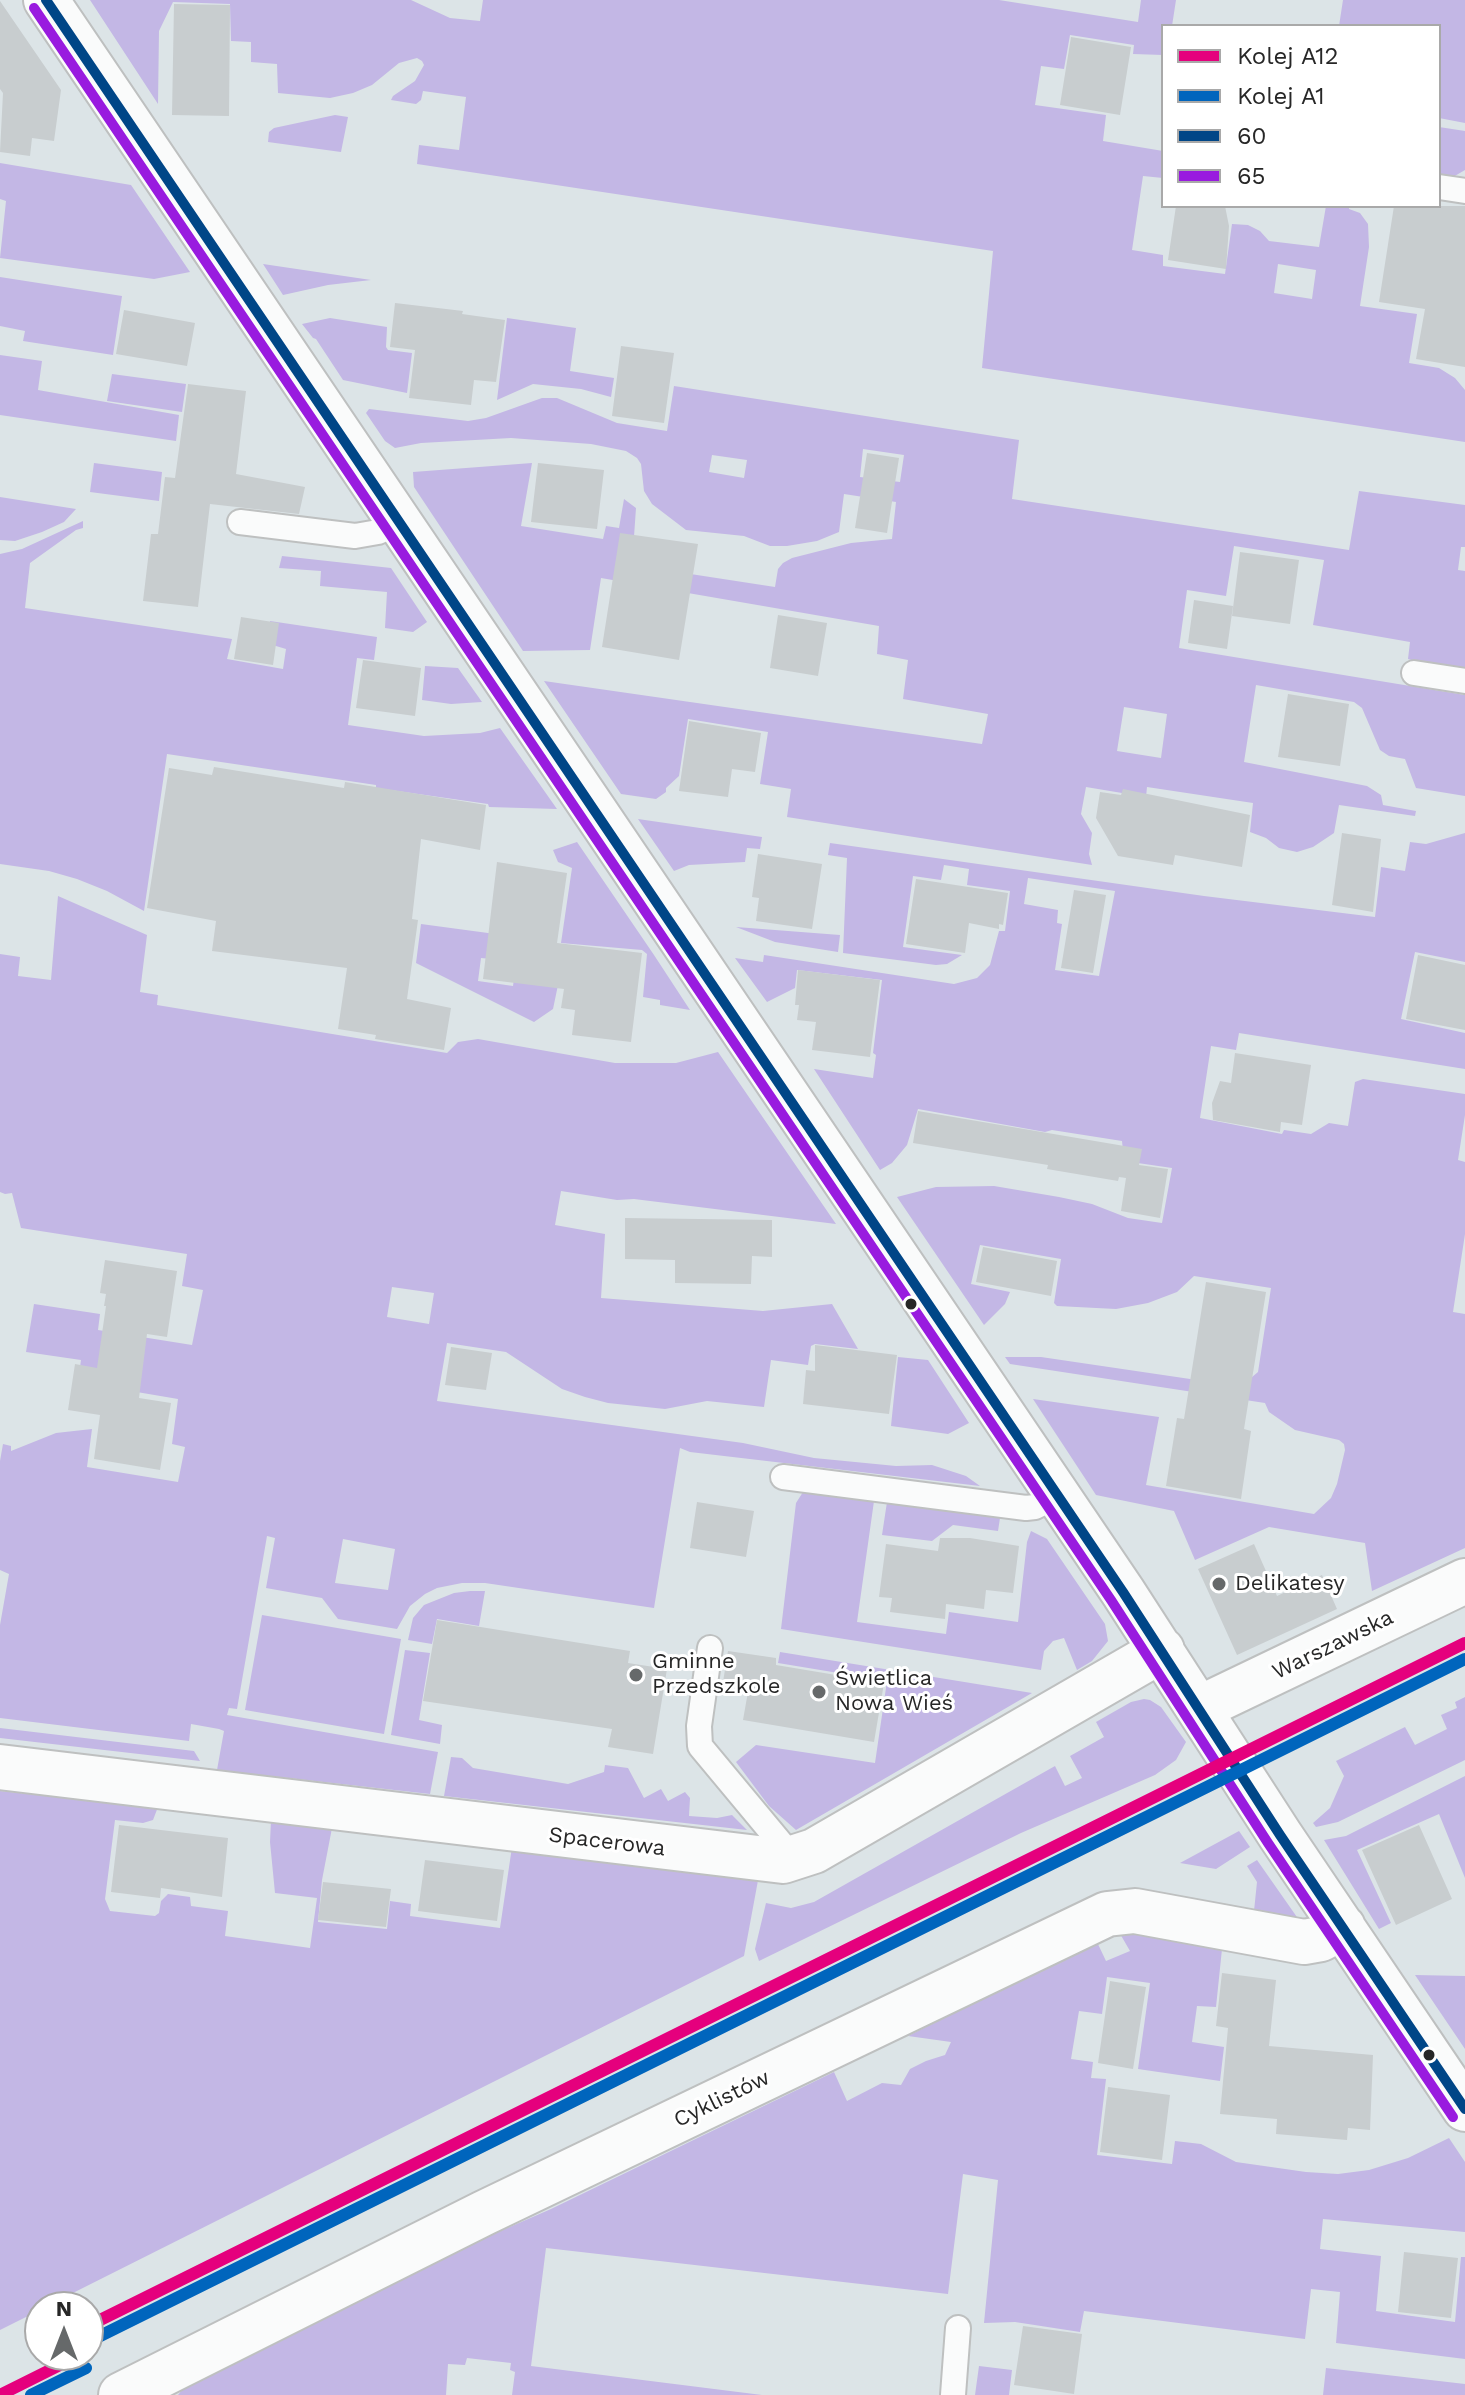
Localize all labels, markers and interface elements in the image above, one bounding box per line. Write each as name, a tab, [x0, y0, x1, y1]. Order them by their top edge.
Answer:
legend	[1161, 24, 1441, 208]
text: Kolej A12	[1237, 42, 1339, 70]
text: Kolej A1	[1237, 82, 1325, 110]
text: 60	[1237, 122, 1267, 150]
text: 65	[1237, 162, 1266, 190]
unlabelled marker	[903, 1296, 919, 1312]
place label: Delikatesy	[1235, 1571, 1345, 1597]
marker: Delikatesy	[1210, 1575, 1228, 1593]
street label: Warszawska	[1268, 1604, 1398, 1686]
place label: Gminne Przedszkole	[652, 1649, 781, 1700]
marker: Gminne Przedszkole	[627, 1666, 645, 1684]
place label: Świetlica Nowa Wieś	[835, 1666, 953, 1718]
marker: Świetlica Nowa Wieś	[810, 1683, 828, 1701]
street label: Spacerowa	[547, 1822, 667, 1862]
unlabelled marker	[1421, 2047, 1437, 2063]
street label: Cyklistów	[670, 2064, 774, 2134]
north arrow	[24, 2291, 104, 2371]
text: N	[56, 2296, 72, 2321]

